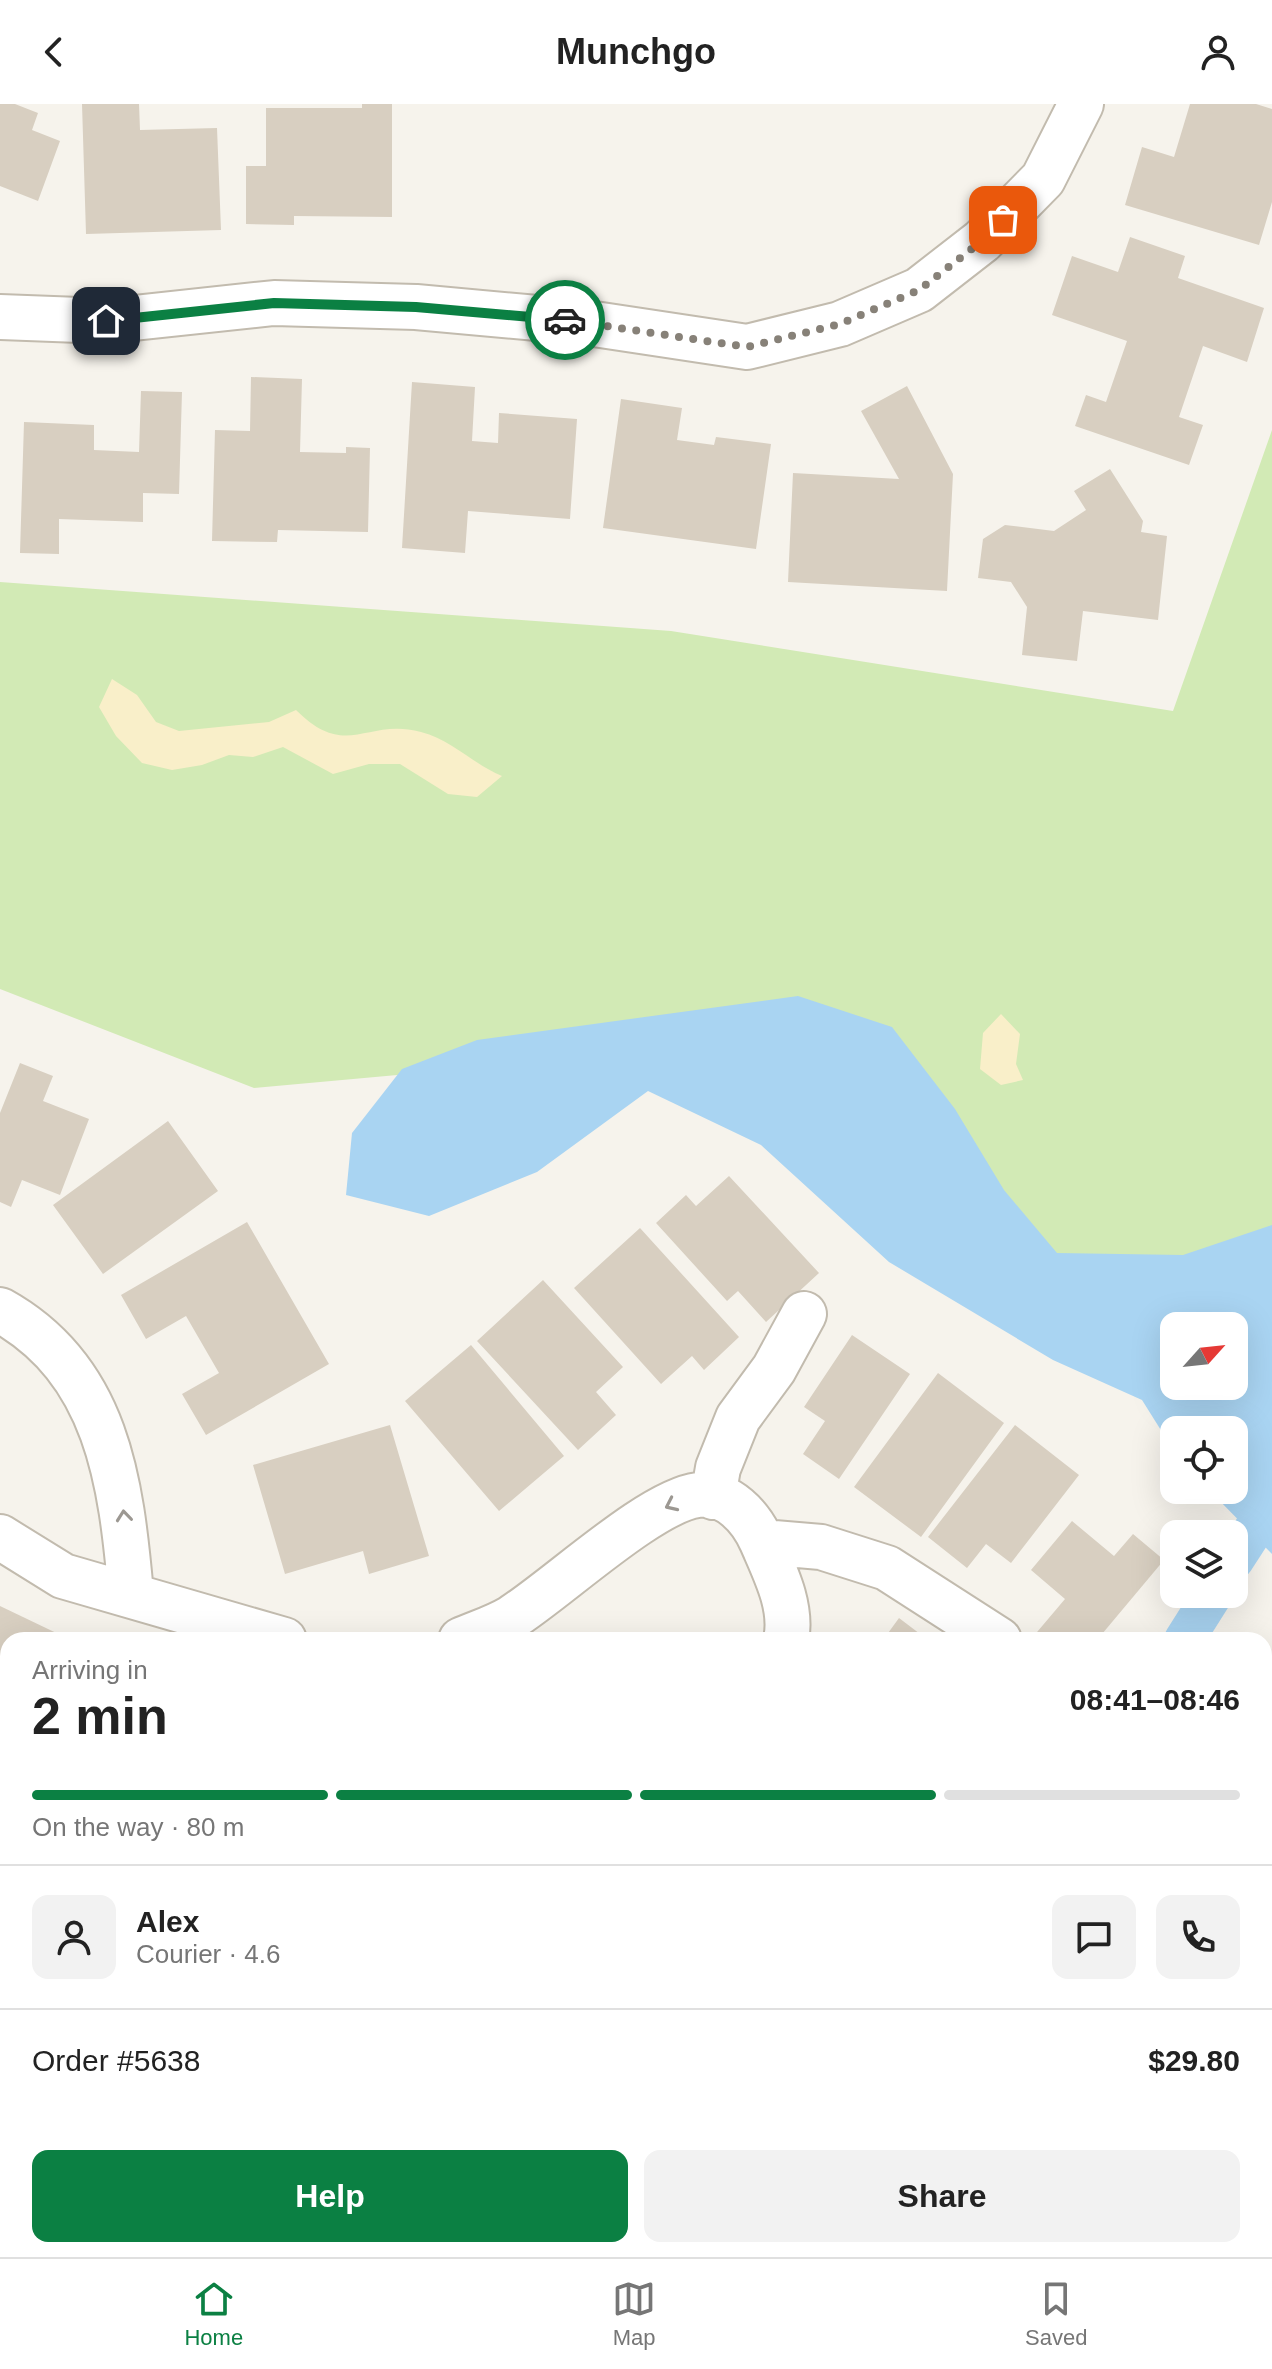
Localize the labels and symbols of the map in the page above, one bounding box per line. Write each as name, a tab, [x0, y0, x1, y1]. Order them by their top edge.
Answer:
pin	[969, 186, 1037, 254]
courier	[525, 280, 605, 360]
pin	[72, 287, 140, 355]
north arrow	[1160, 1312, 1248, 1400]
one-way arrow	[665, 1495, 680, 1511]
one-way arrow	[115, 1509, 132, 1522]

